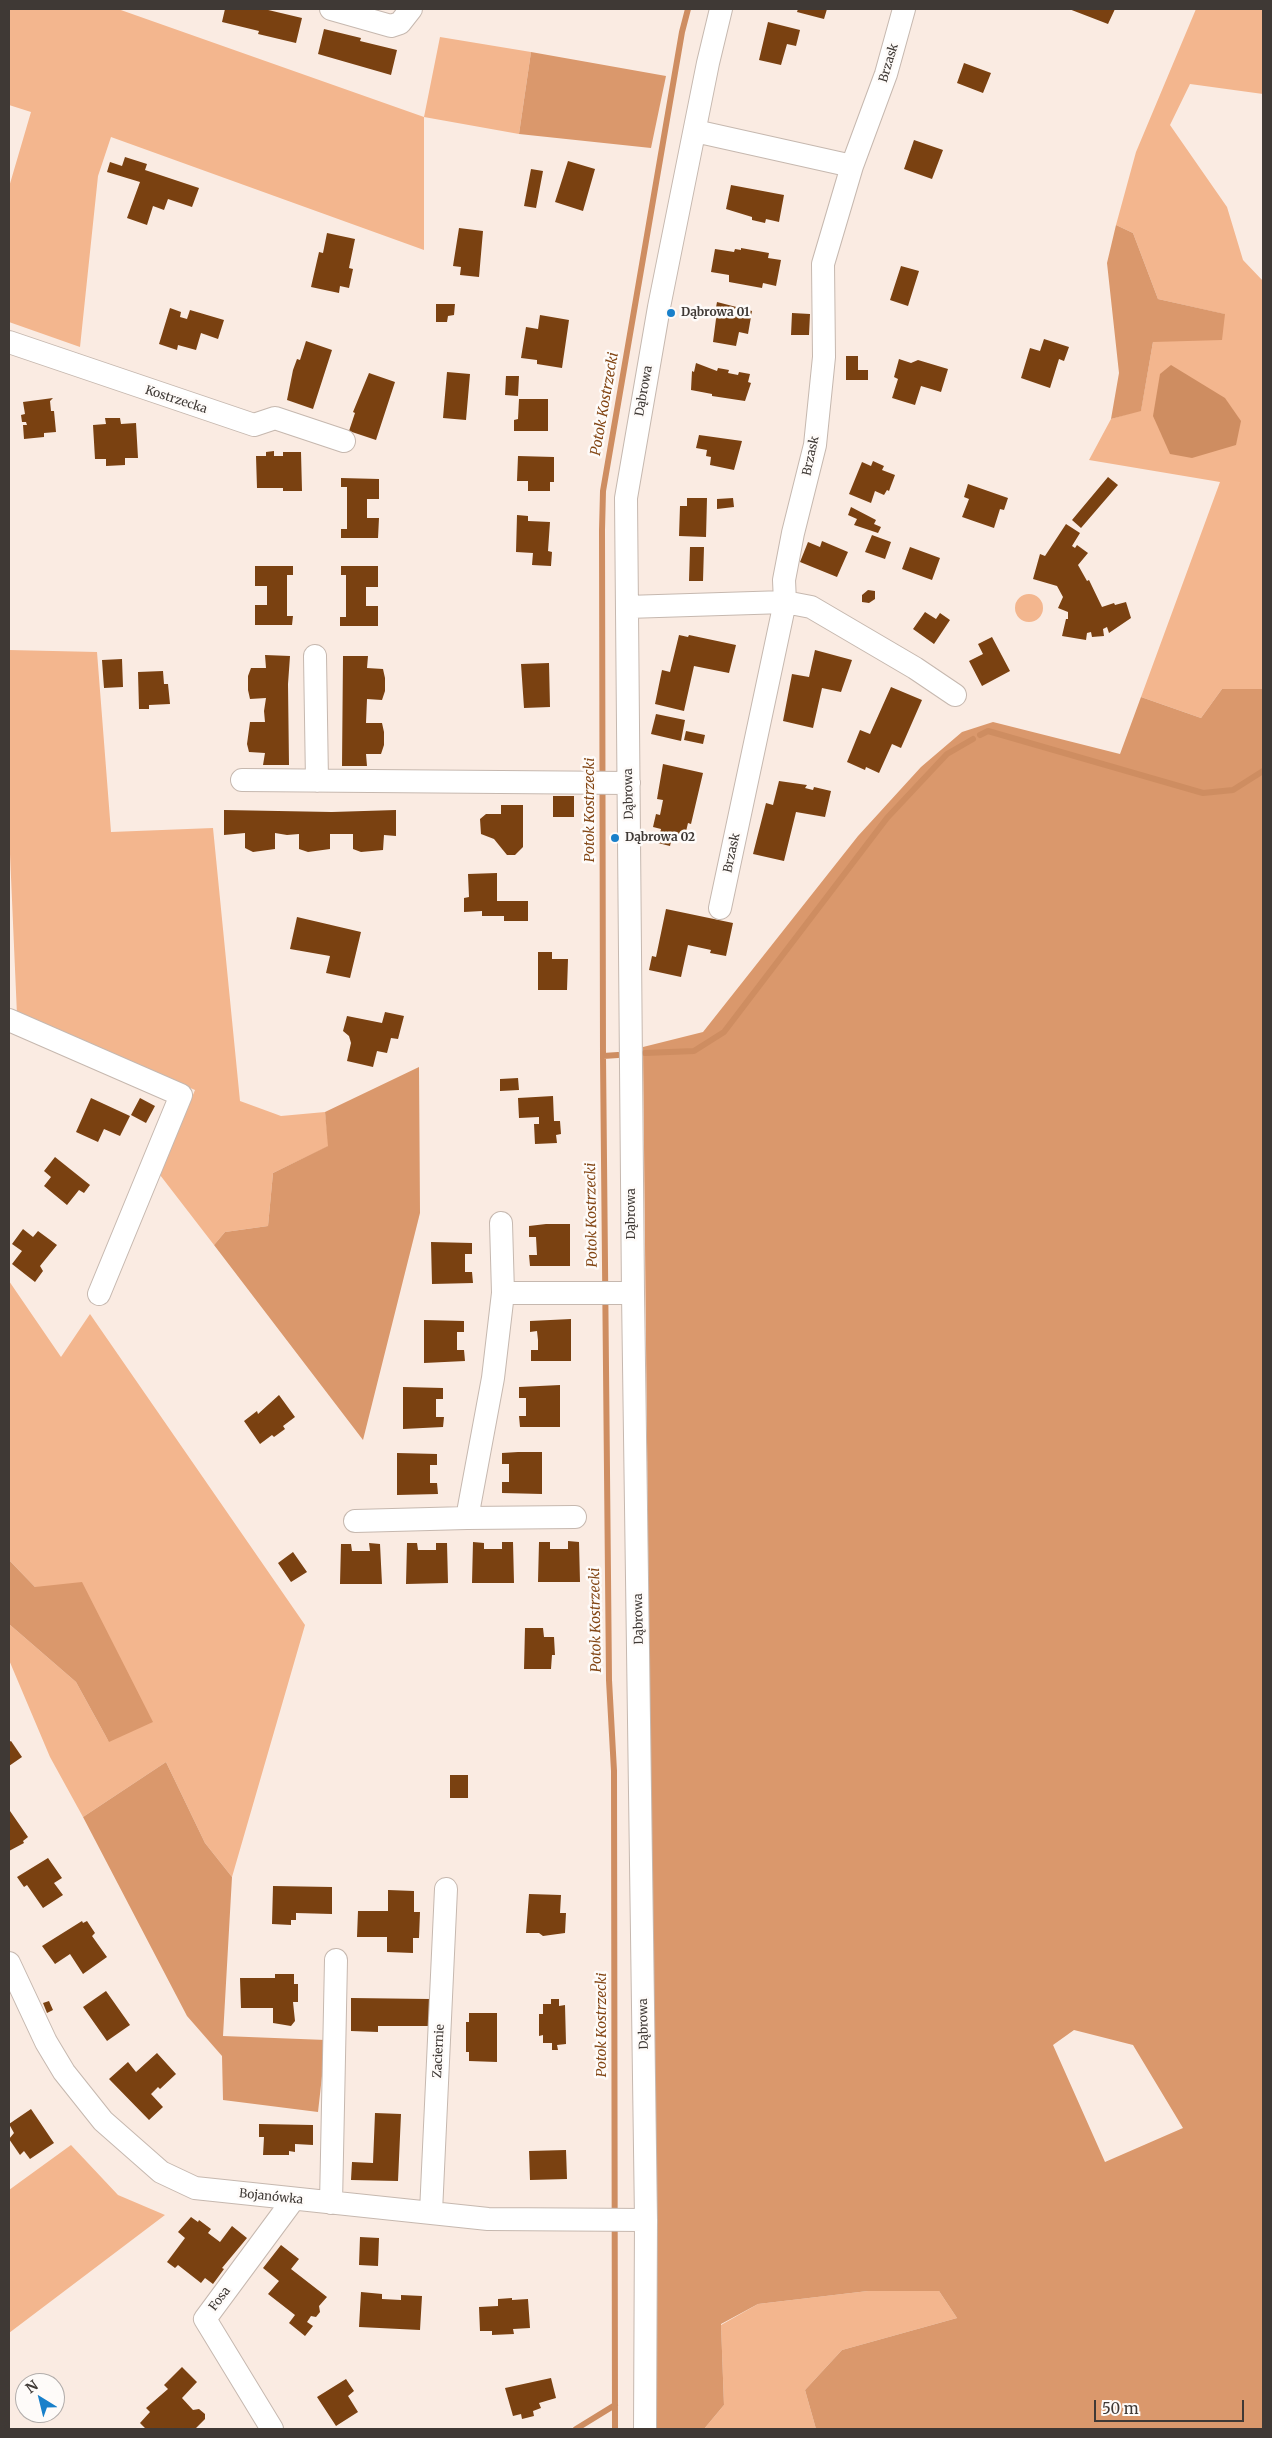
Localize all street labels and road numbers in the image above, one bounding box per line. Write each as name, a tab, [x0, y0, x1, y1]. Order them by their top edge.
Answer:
street label: Brzask	[876, 42, 902, 84]
street label: Dąbrowa	[632, 365, 656, 417]
street label: Kostrzecka	[143, 383, 209, 417]
street label: Brzask	[800, 435, 822, 477]
street label: Dąbrowa	[621, 768, 637, 820]
street label: Brzask	[721, 832, 743, 874]
street label: Dąbrowa	[625, 1188, 639, 1240]
street label: Dąbrowa	[631, 1593, 647, 1645]
street label: Dąbrowa	[636, 1998, 652, 2050]
street label: Zaciernie	[430, 2024, 448, 2078]
street label: Bojanówka	[238, 2186, 304, 2208]
street label: Fosa	[206, 2284, 234, 2314]

